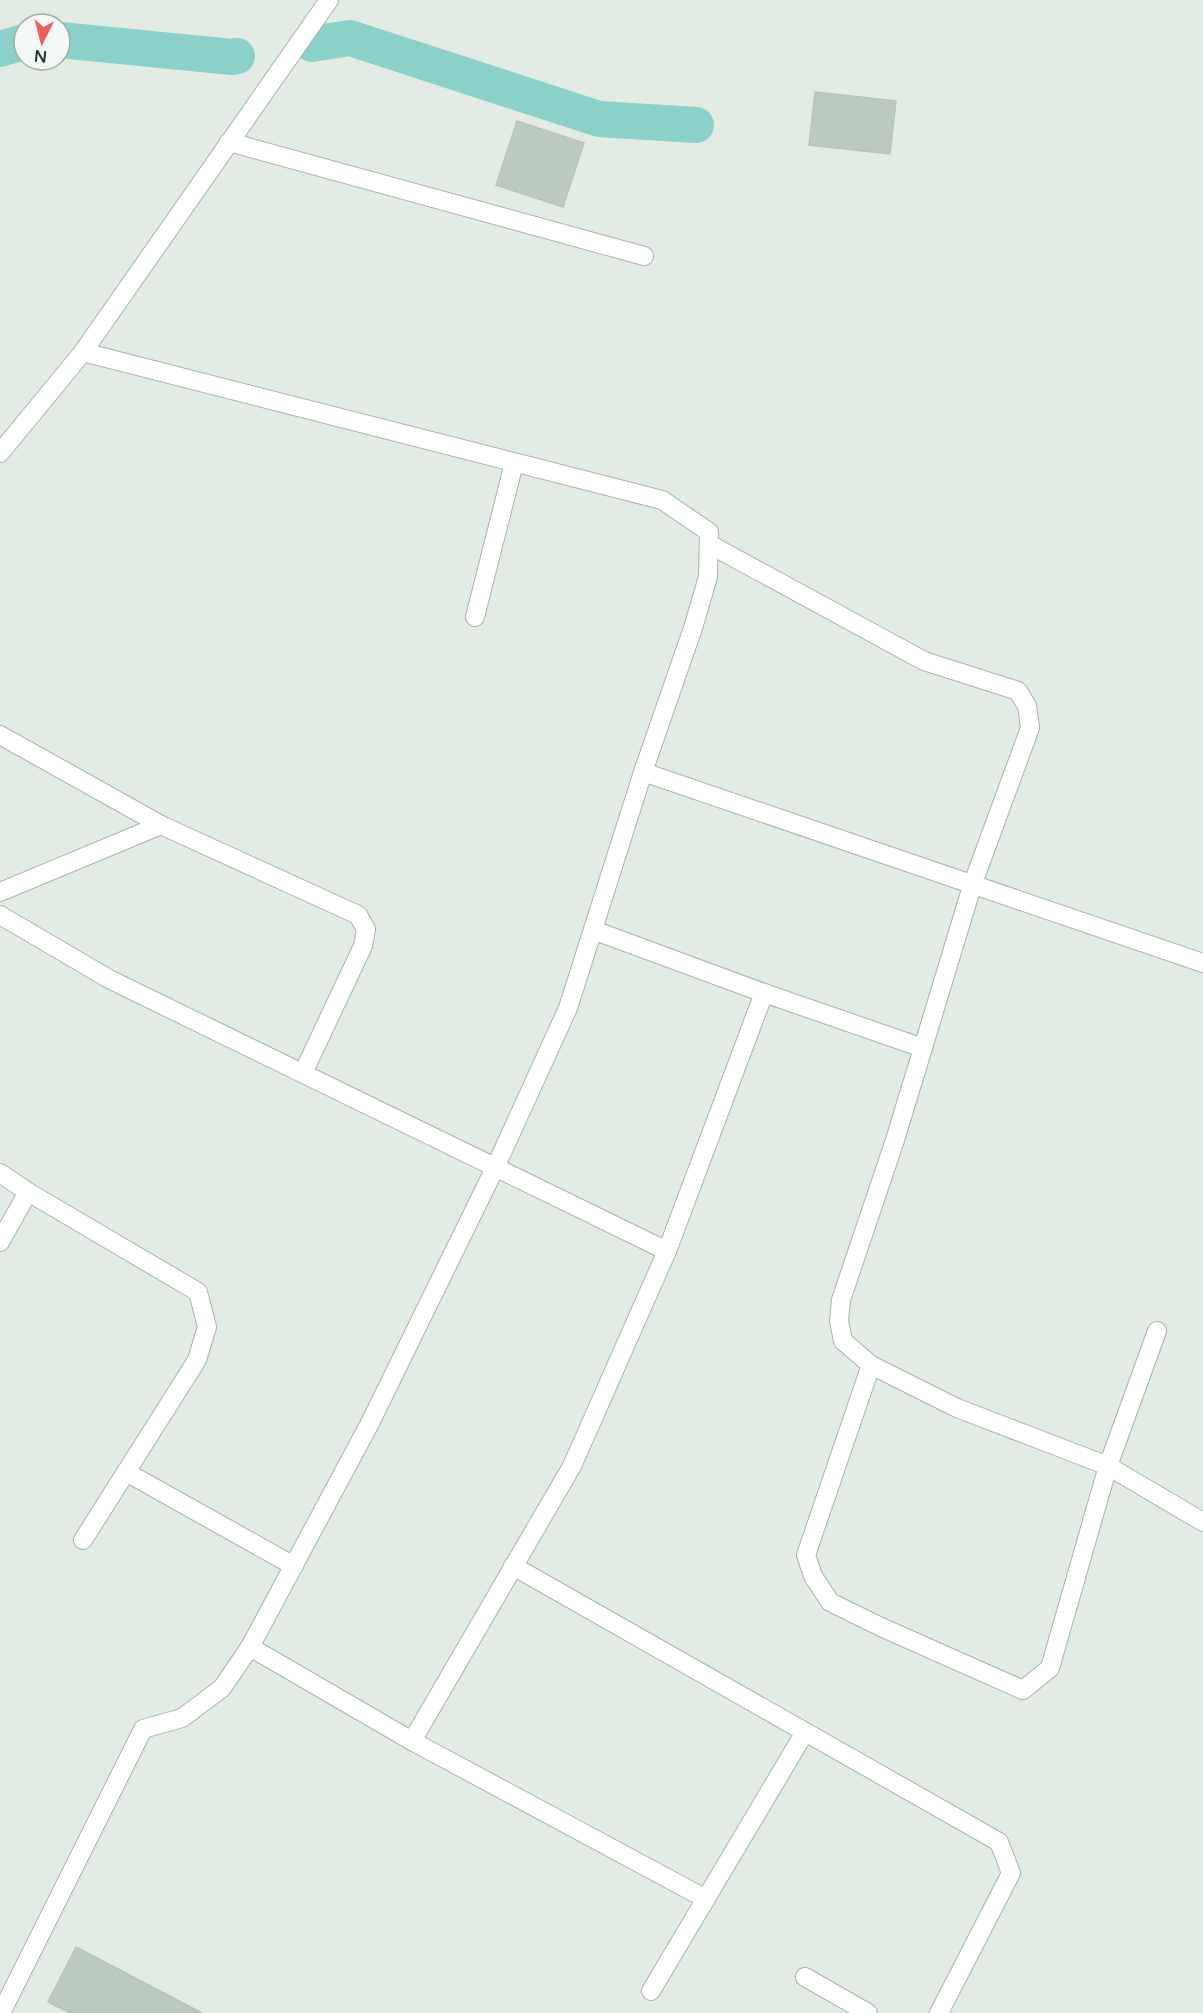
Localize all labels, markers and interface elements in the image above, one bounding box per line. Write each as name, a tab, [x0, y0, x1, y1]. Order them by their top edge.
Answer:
north arrow	[12, 12, 72, 72]
text: N	[33, 45, 48, 67]

